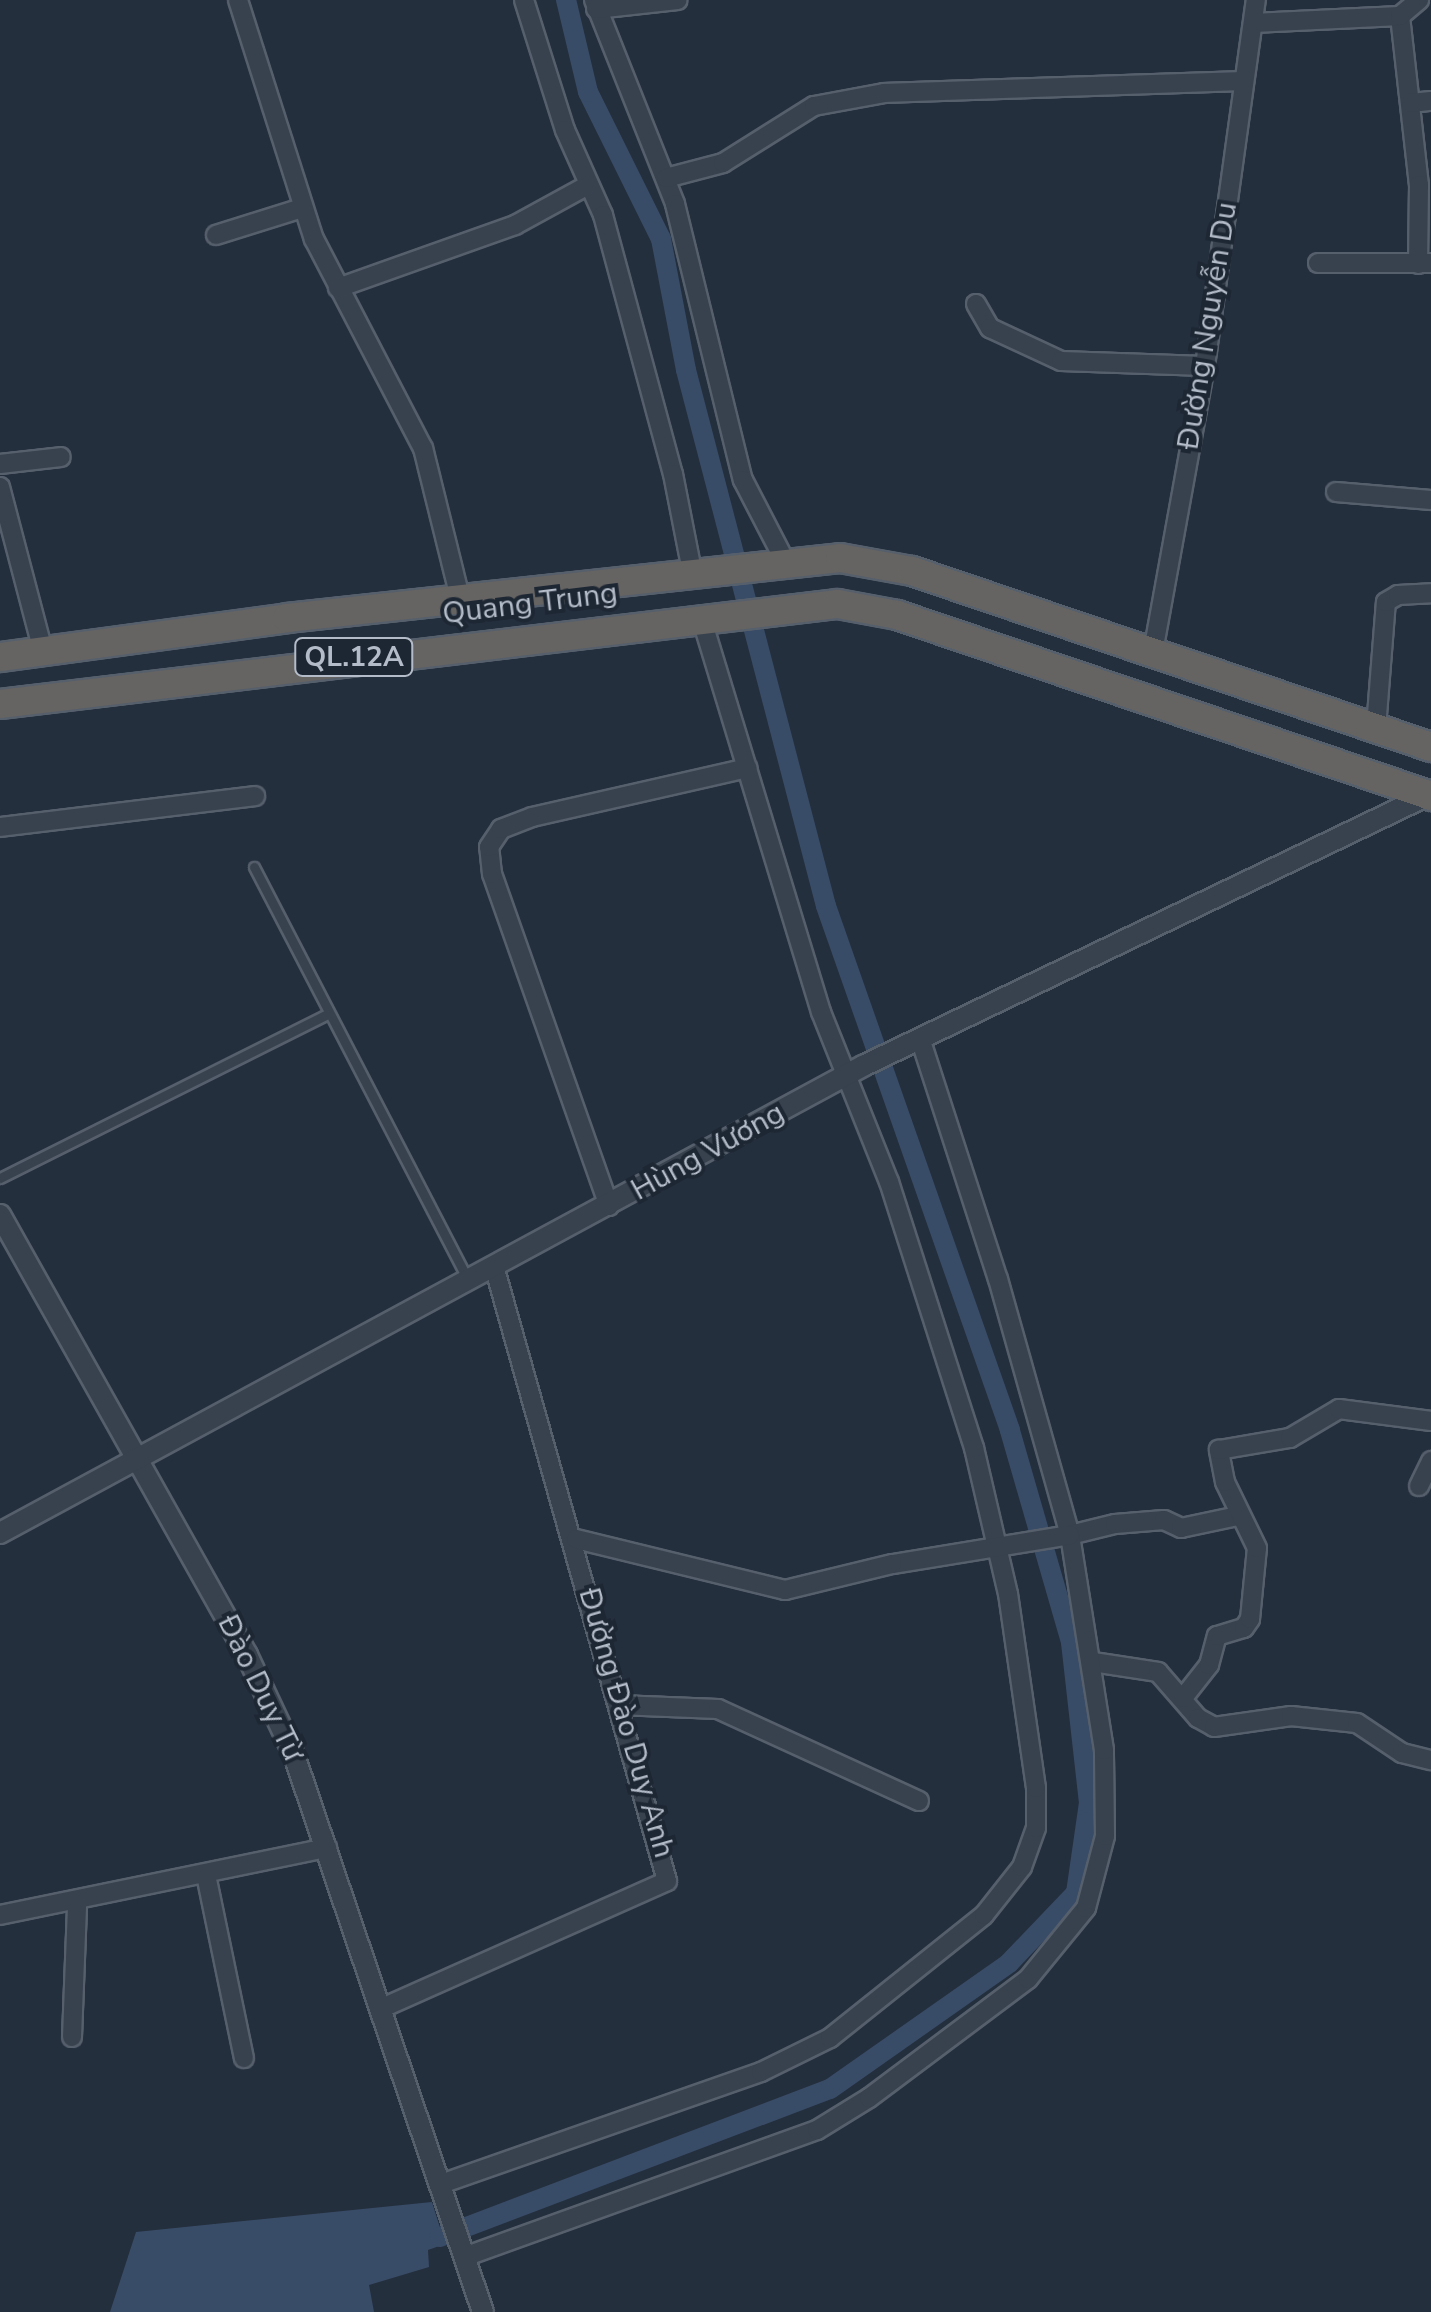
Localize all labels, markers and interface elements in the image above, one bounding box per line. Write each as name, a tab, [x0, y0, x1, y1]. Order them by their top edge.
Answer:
street label: Đường Nguyễn Du	[1171, 200, 1245, 452]
street label: Quang Trung	[440, 575, 620, 633]
road number: QL.12A	[294, 634, 414, 680]
street label: Hùng Vương	[625, 1095, 791, 1209]
street label: Đường Đào Duy Anh	[570, 1584, 682, 1862]
street label: Đào Duy Từ	[209, 1609, 311, 1767]

